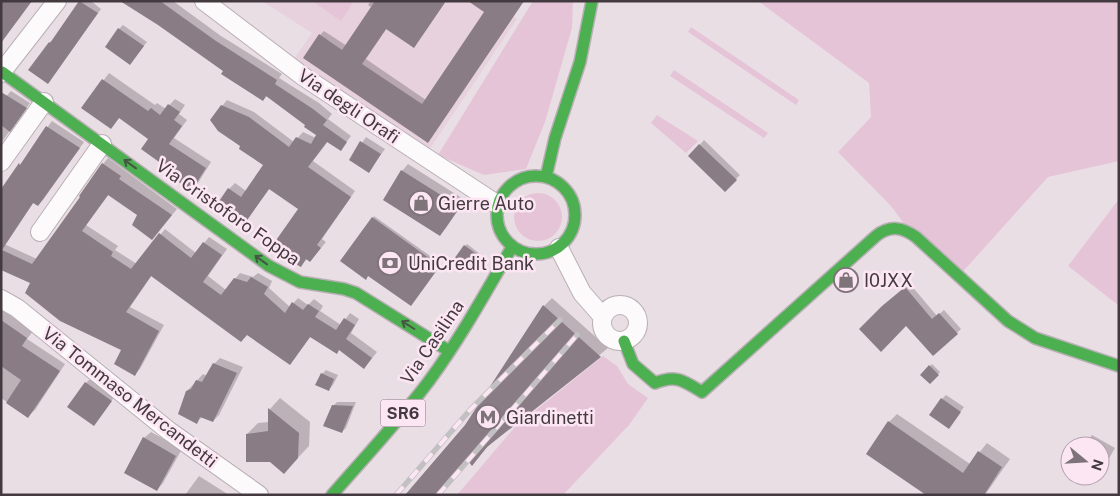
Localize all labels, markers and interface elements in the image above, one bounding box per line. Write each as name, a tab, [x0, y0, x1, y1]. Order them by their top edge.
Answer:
street label: Via degli Orafi	[294, 64, 404, 148]
street label: Via Cristoforo Foppa	[152, 154, 304, 270]
one-way arrow	[124, 159, 137, 170]
shop icon: Gierre Auto	[408, 190, 434, 216]
place label: Gierre Auto	[438, 193, 534, 214]
bank icon: UniCredit Bank	[377, 250, 403, 276]
place label: UniCredit Bank	[408, 253, 534, 274]
one-way arrow	[255, 255, 269, 265]
shop icon: I0JXX	[833, 267, 859, 293]
place label: I0JXX	[864, 270, 913, 291]
street label: Via Casilina	[396, 296, 468, 388]
one-way arrow	[401, 320, 415, 330]
street label: Via Tommaso Mercandetti	[38, 322, 222, 472]
road number: SR6	[380, 399, 426, 426]
metro station icon: Giardinetti	[475, 404, 501, 430]
place label: Giardinetti	[506, 407, 594, 428]
north arrow	[1060, 436, 1110, 486]
text: N	[1088, 457, 1107, 473]

